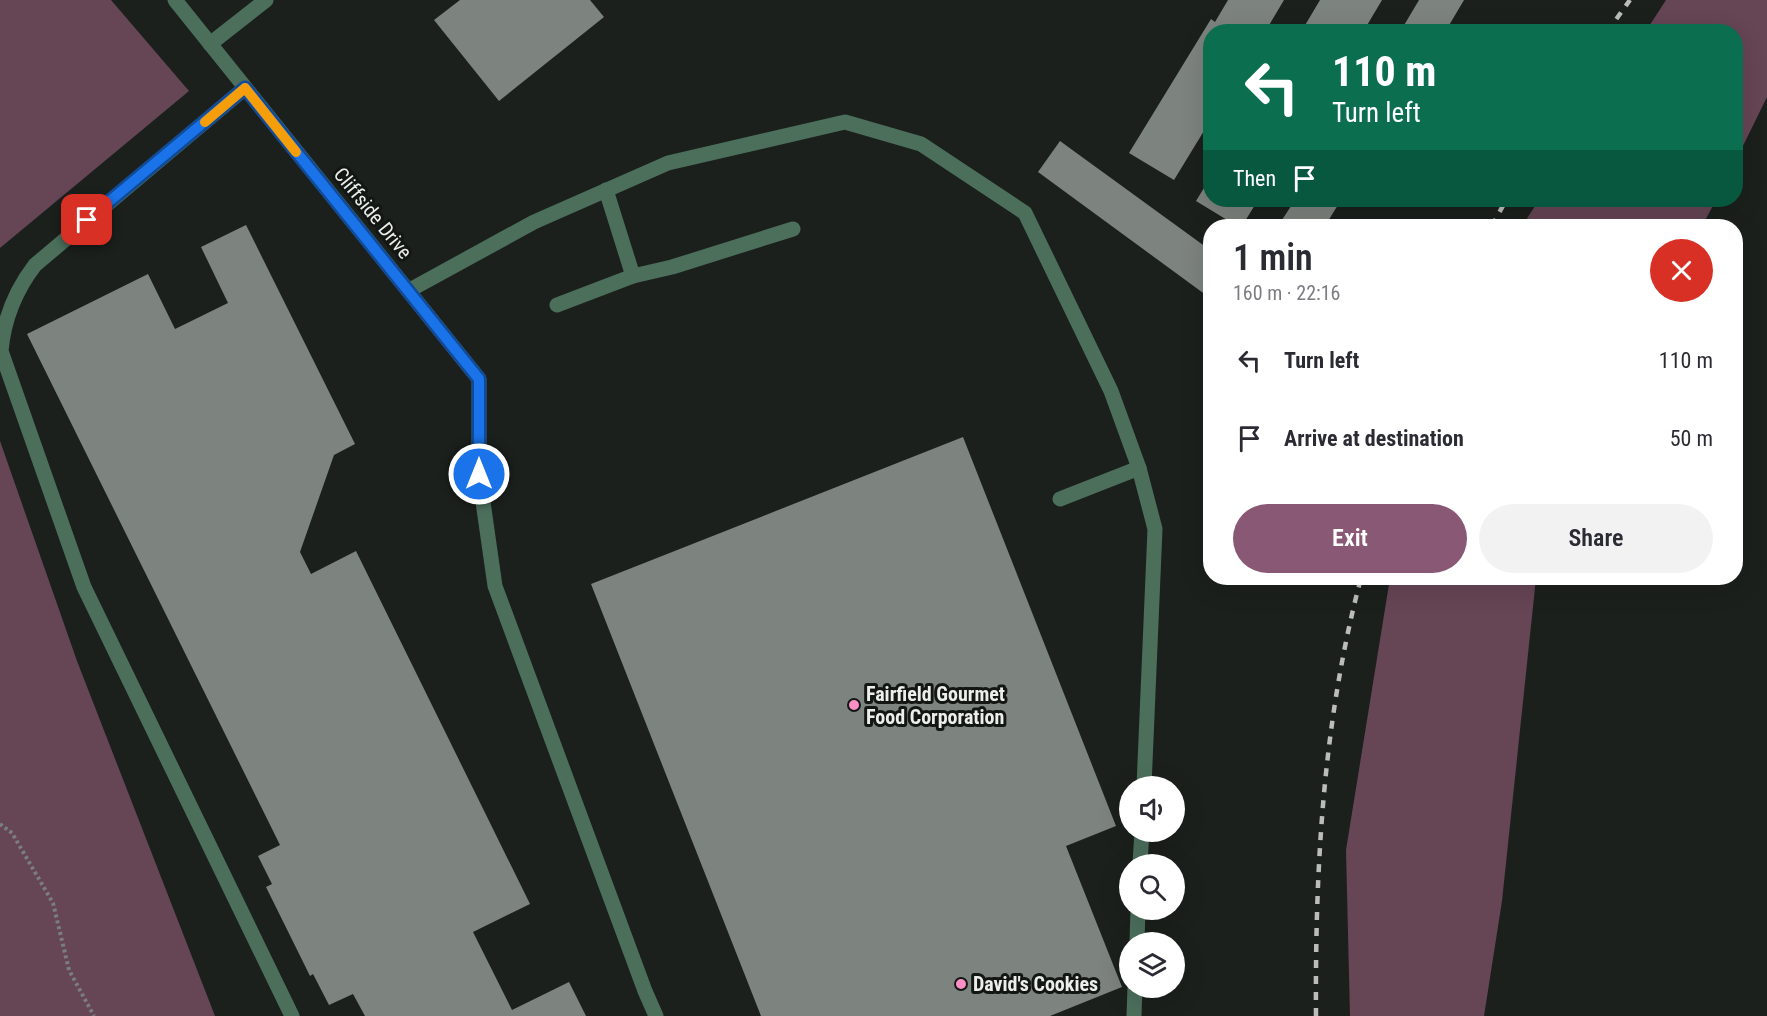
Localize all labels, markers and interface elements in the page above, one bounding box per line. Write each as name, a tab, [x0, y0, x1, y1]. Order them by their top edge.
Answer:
text: 110 m	[1332, 47, 1437, 96]
icon: left	[1233, 48, 1311, 126]
text: Turn left	[1332, 97, 1421, 129]
street label: Cliffside Drive	[329, 162, 417, 264]
icon: arrive	[1288, 162, 1321, 195]
text: Then	[1233, 166, 1276, 191]
pin	[61, 194, 112, 245]
icon: arrive	[70, 203, 103, 236]
text: 1 min	[1233, 237, 1313, 279]
button: close	[1650, 239, 1713, 302]
text: 160 m · 22:16	[1233, 281, 1340, 305]
icon: left	[1233, 344, 1266, 377]
text: Turn left	[1284, 348, 1359, 373]
text: 110 m	[1659, 348, 1713, 373]
icon: arrive	[1233, 422, 1266, 455]
text: Arrive at destination	[1284, 426, 1464, 451]
text: 50 m	[1670, 426, 1713, 451]
position arrow	[447, 442, 511, 506]
button: Exit	[1233, 504, 1467, 573]
button: Share	[1479, 504, 1713, 573]
place label: Fairfield Gourmet Food Corporation	[866, 682, 1005, 729]
marker: Fairfield Gourmet Food Corporation	[847, 698, 861, 712]
map controls	[1119, 776, 1185, 998]
button: sound	[1119, 776, 1185, 842]
button: search	[1119, 854, 1185, 920]
button: layers	[1119, 932, 1185, 998]
place label: David's Cookies	[973, 972, 1098, 996]
marker: David's Cookies	[954, 977, 968, 991]

